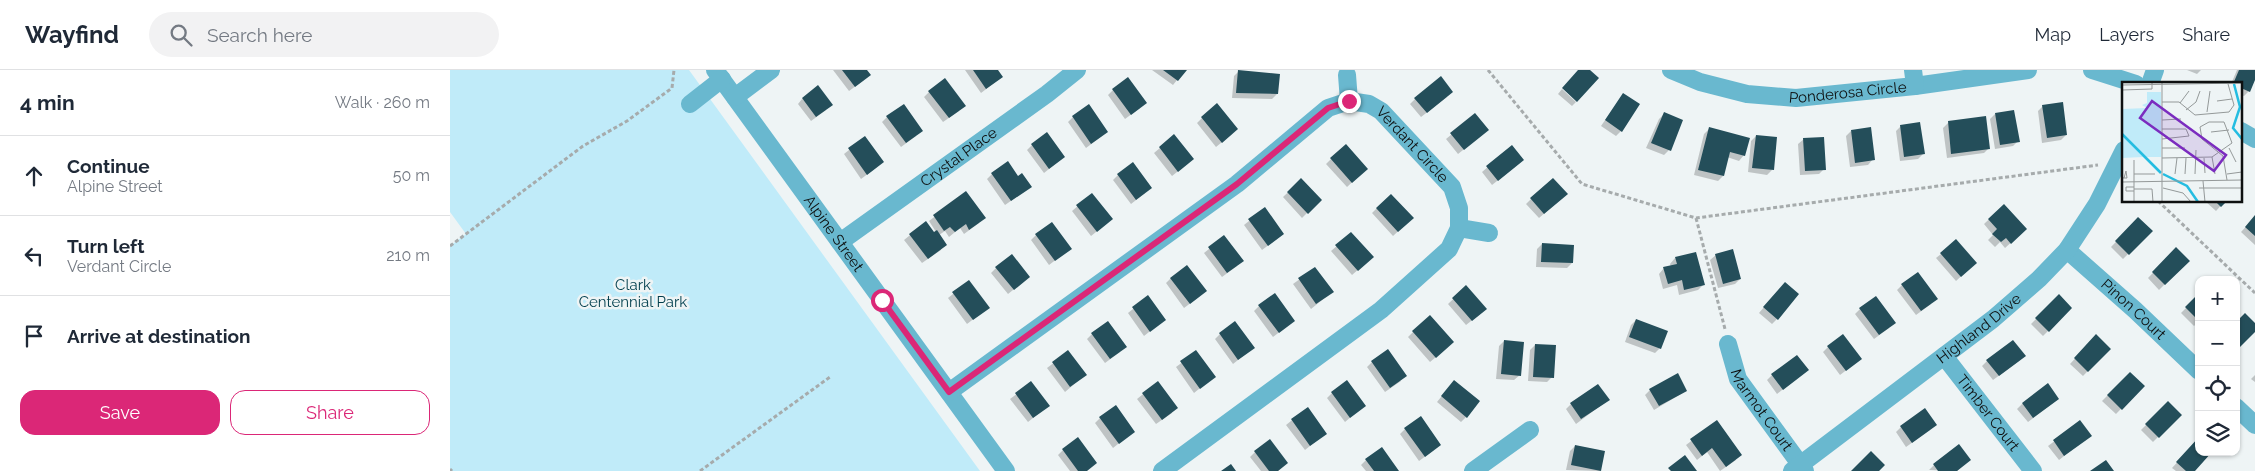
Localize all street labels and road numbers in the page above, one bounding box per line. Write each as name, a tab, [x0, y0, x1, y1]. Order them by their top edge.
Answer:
street label: Ponderosa Circle	[1788, 78, 1907, 107]
street label: Verdant Circle	[1372, 103, 1452, 187]
street label: Crystal Place	[917, 123, 1001, 191]
street label: Alpine Street	[800, 192, 867, 275]
street label: Pinon Court	[2097, 275, 2169, 343]
street label: Highland Drive	[1933, 290, 2025, 367]
street label: Marmot Court	[1727, 367, 1796, 454]
street label: Timber Court	[1953, 371, 2023, 455]

